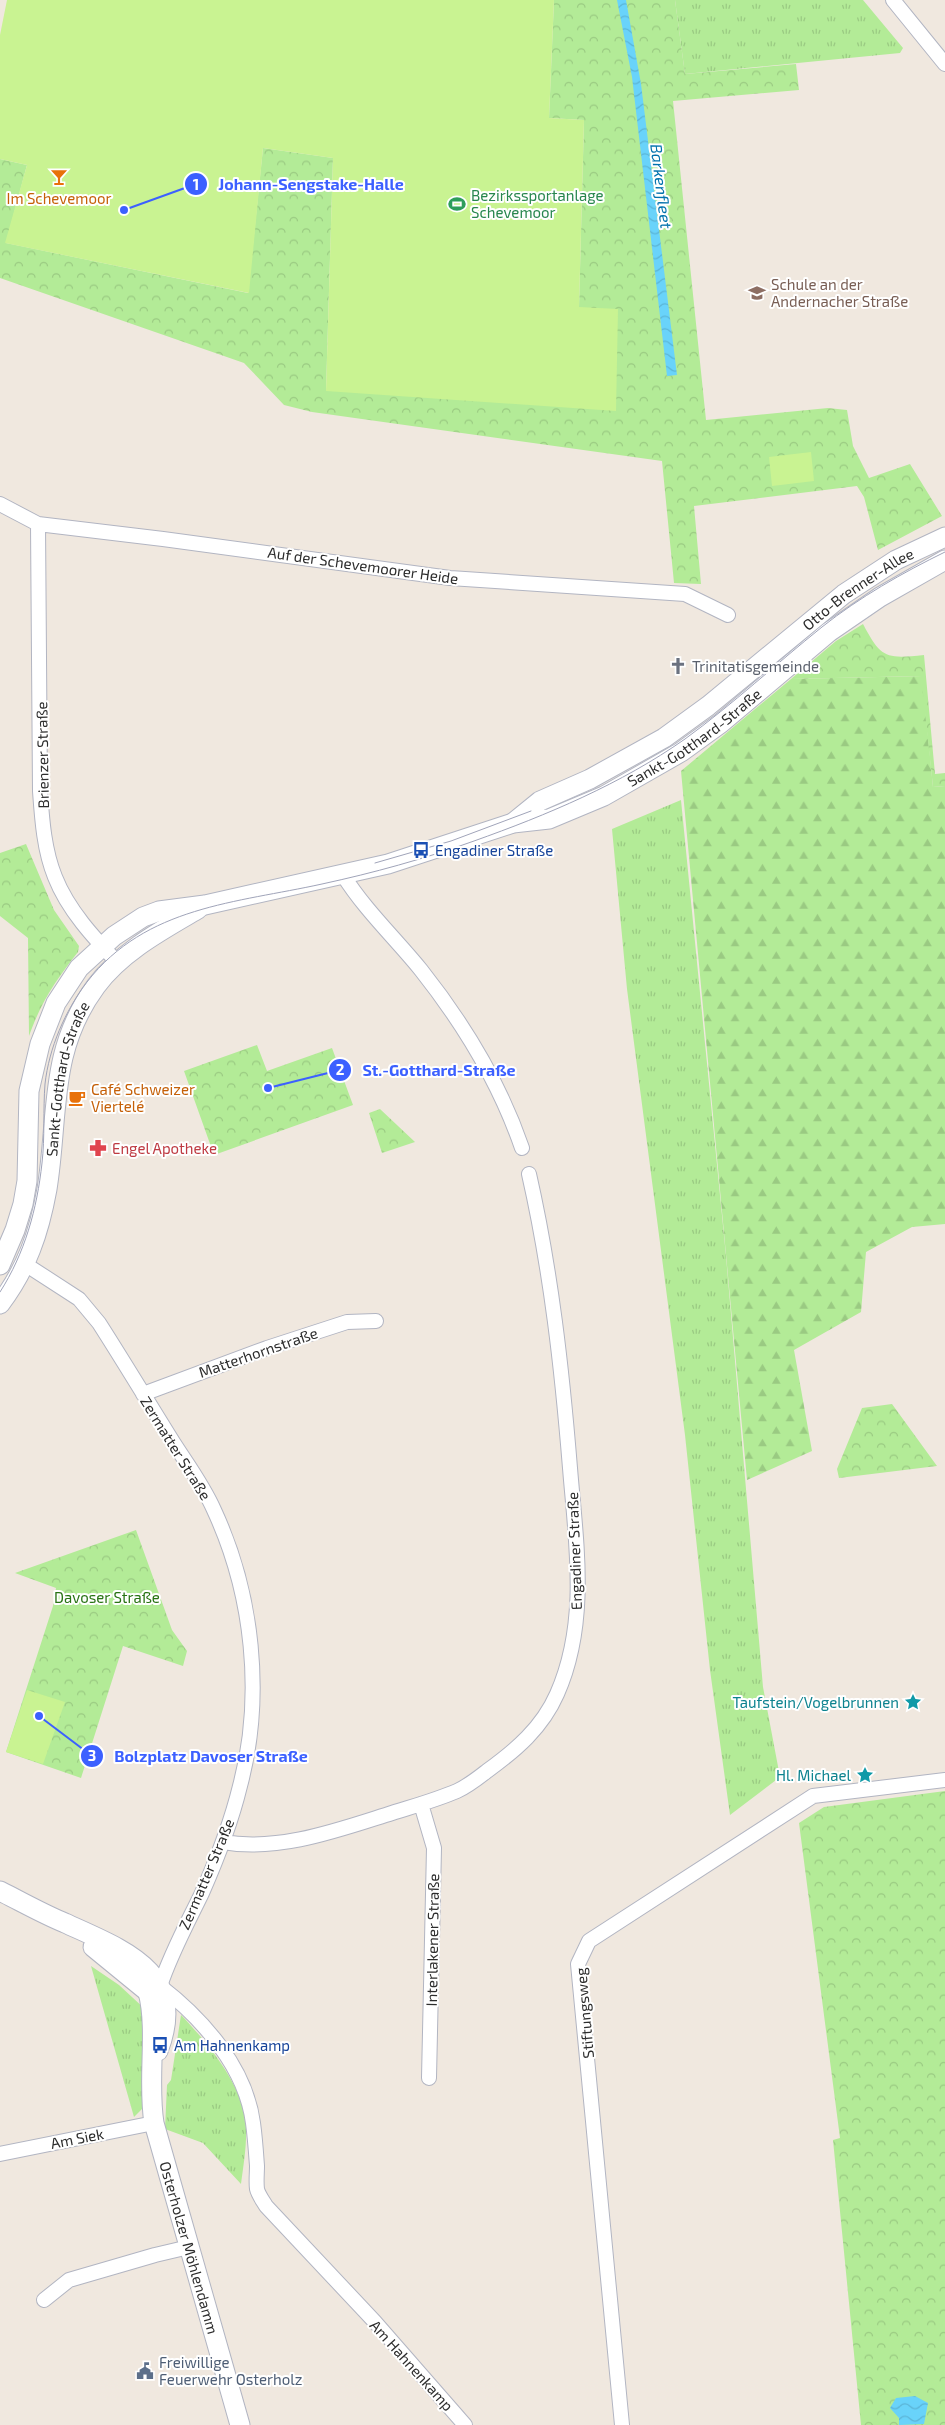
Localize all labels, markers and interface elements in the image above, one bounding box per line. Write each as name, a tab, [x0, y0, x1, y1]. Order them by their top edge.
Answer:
water label: Barkenfleet	[647, 142, 677, 230]
bar icon: Im Schevemoor	[49, 167, 69, 187]
callout: Johann-Sengstake-Halle	[184, 169, 414, 200]
text: Johann-Sengstake-Halle	[218, 174, 404, 193]
text: 1	[193, 175, 199, 193]
place label: Bezirkssportanlage Schevemoor	[471, 186, 604, 221]
place label: Im Schevemoor	[6, 189, 112, 207]
sports icon: Bezirkssportanlage Schevemoor	[447, 194, 467, 214]
place label: Schule an der Andernacher Straße	[771, 275, 908, 310]
school or university icon: Schule an der Andernacher Straße	[747, 283, 767, 303]
street label: Auf der Schevemoorer Heide	[267, 543, 459, 587]
street label: Otto-Brenner-Allee	[798, 544, 916, 634]
church icon: Trinitatisgemeinde	[668, 656, 688, 676]
place label: Trinitatisgemeinde	[692, 657, 819, 675]
street label: Sankt-Gotthard-Straße	[624, 684, 764, 790]
street label: Brienzer Straße	[32, 701, 52, 809]
bus stop icon: Engadiner Straße	[411, 840, 431, 860]
place label: Engadiner Straße	[435, 841, 553, 859]
street label: Sankt-Gotthard-Straße	[42, 998, 93, 1157]
callout: St.-Gotthard-Straße	[327, 1055, 525, 1086]
text: 2	[336, 1060, 345, 1078]
text: St.-Gotthard-Straße	[362, 1060, 516, 1079]
place label: Café Schweizer Viertelé	[91, 1080, 195, 1115]
cafe icon: Café Schweizer Viertelé	[67, 1088, 87, 1108]
pharmacy icon: Engel Apotheke	[88, 1138, 108, 1158]
place label: Engel Apotheke	[112, 1139, 217, 1157]
street label: Matterhornstraße	[196, 1323, 320, 1381]
street label: Zermatter Straße	[137, 1393, 215, 1503]
street label: Engadiner Straße	[563, 1492, 585, 1610]
park label: Davoser Straße	[54, 1588, 160, 1606]
place icon: Taufstein/Vogelbrunnen	[903, 1692, 923, 1712]
place label: Taufstein/Vogelbrunnen	[732, 1693, 899, 1711]
callout: Bolzplatz Davoser Straße	[79, 1741, 318, 1772]
text: 3	[88, 1746, 96, 1764]
text: Bolzplatz Davoser Straße	[114, 1746, 308, 1765]
place icon: Hl. Michael	[855, 1765, 875, 1785]
place label: Hl. Michael	[776, 1766, 852, 1784]
street label: Zermatter Straße	[174, 1816, 238, 1932]
street label: Interlakener Straße	[422, 1873, 442, 2007]
street label: Stiftungsweg	[571, 1966, 597, 2059]
bus stop icon: Am Hahnenkamp	[150, 2035, 170, 2055]
place label: Am Hahnenkamp	[174, 2036, 290, 2054]
street label: Am Siek	[49, 2124, 105, 2152]
street label: Osterholzer Möhlendamm	[156, 2159, 223, 2336]
street label: Am Hahnenkamp	[367, 2316, 457, 2414]
place label: Freiwillige Feuerwehr Osterholz	[159, 2353, 302, 2388]
public building icon: Freiwillige Feuerwehr Osterholz	[135, 2361, 155, 2381]

